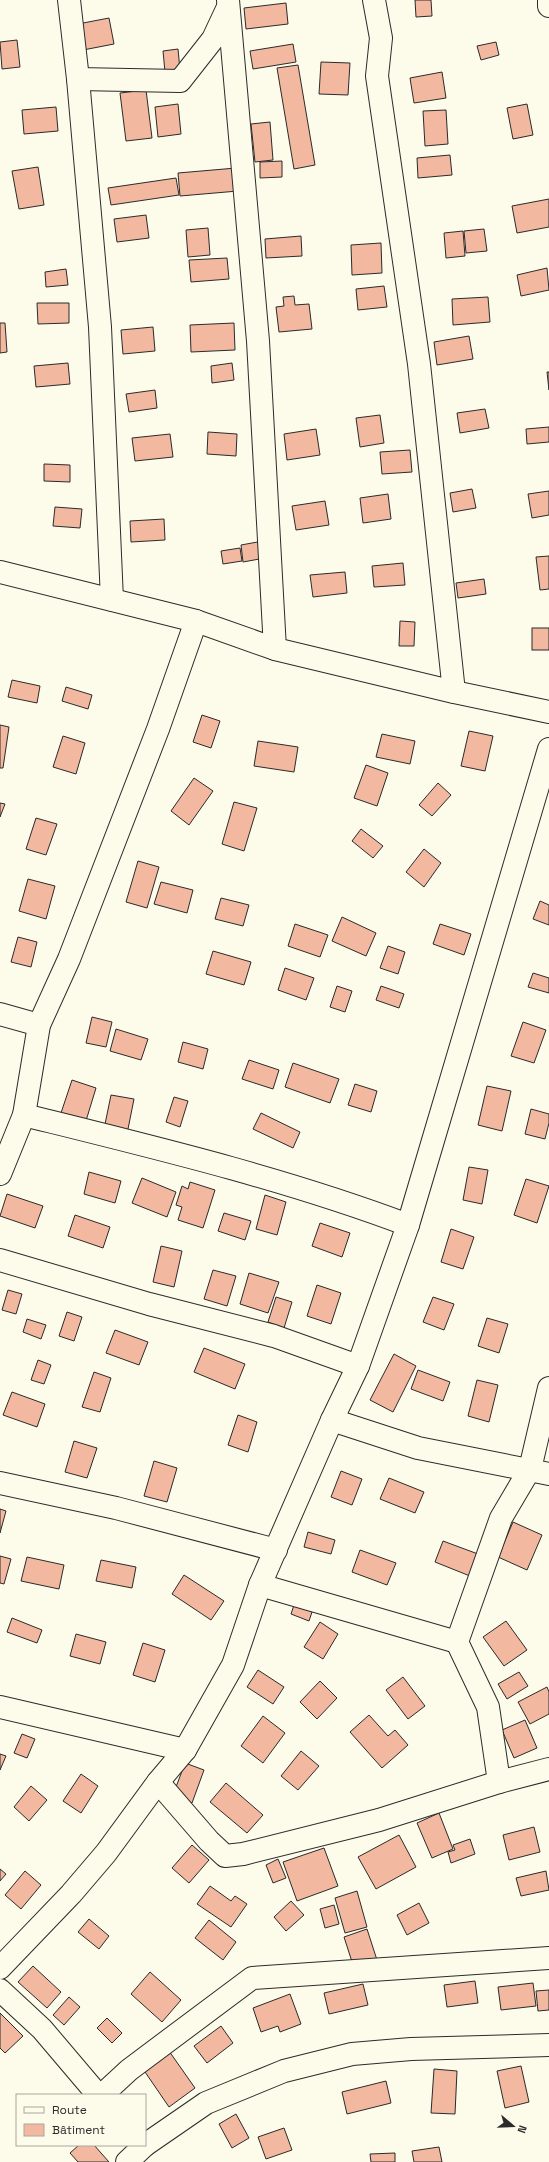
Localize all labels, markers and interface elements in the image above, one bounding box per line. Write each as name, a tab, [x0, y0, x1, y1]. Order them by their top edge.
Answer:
legend	[16, 2094, 146, 2146]
text: Route	[52, 2102, 87, 2118]
north arrow	[493, 2106, 533, 2146]
text: Bâtiment	[52, 2122, 105, 2138]
text: N	[515, 2123, 530, 2135]

